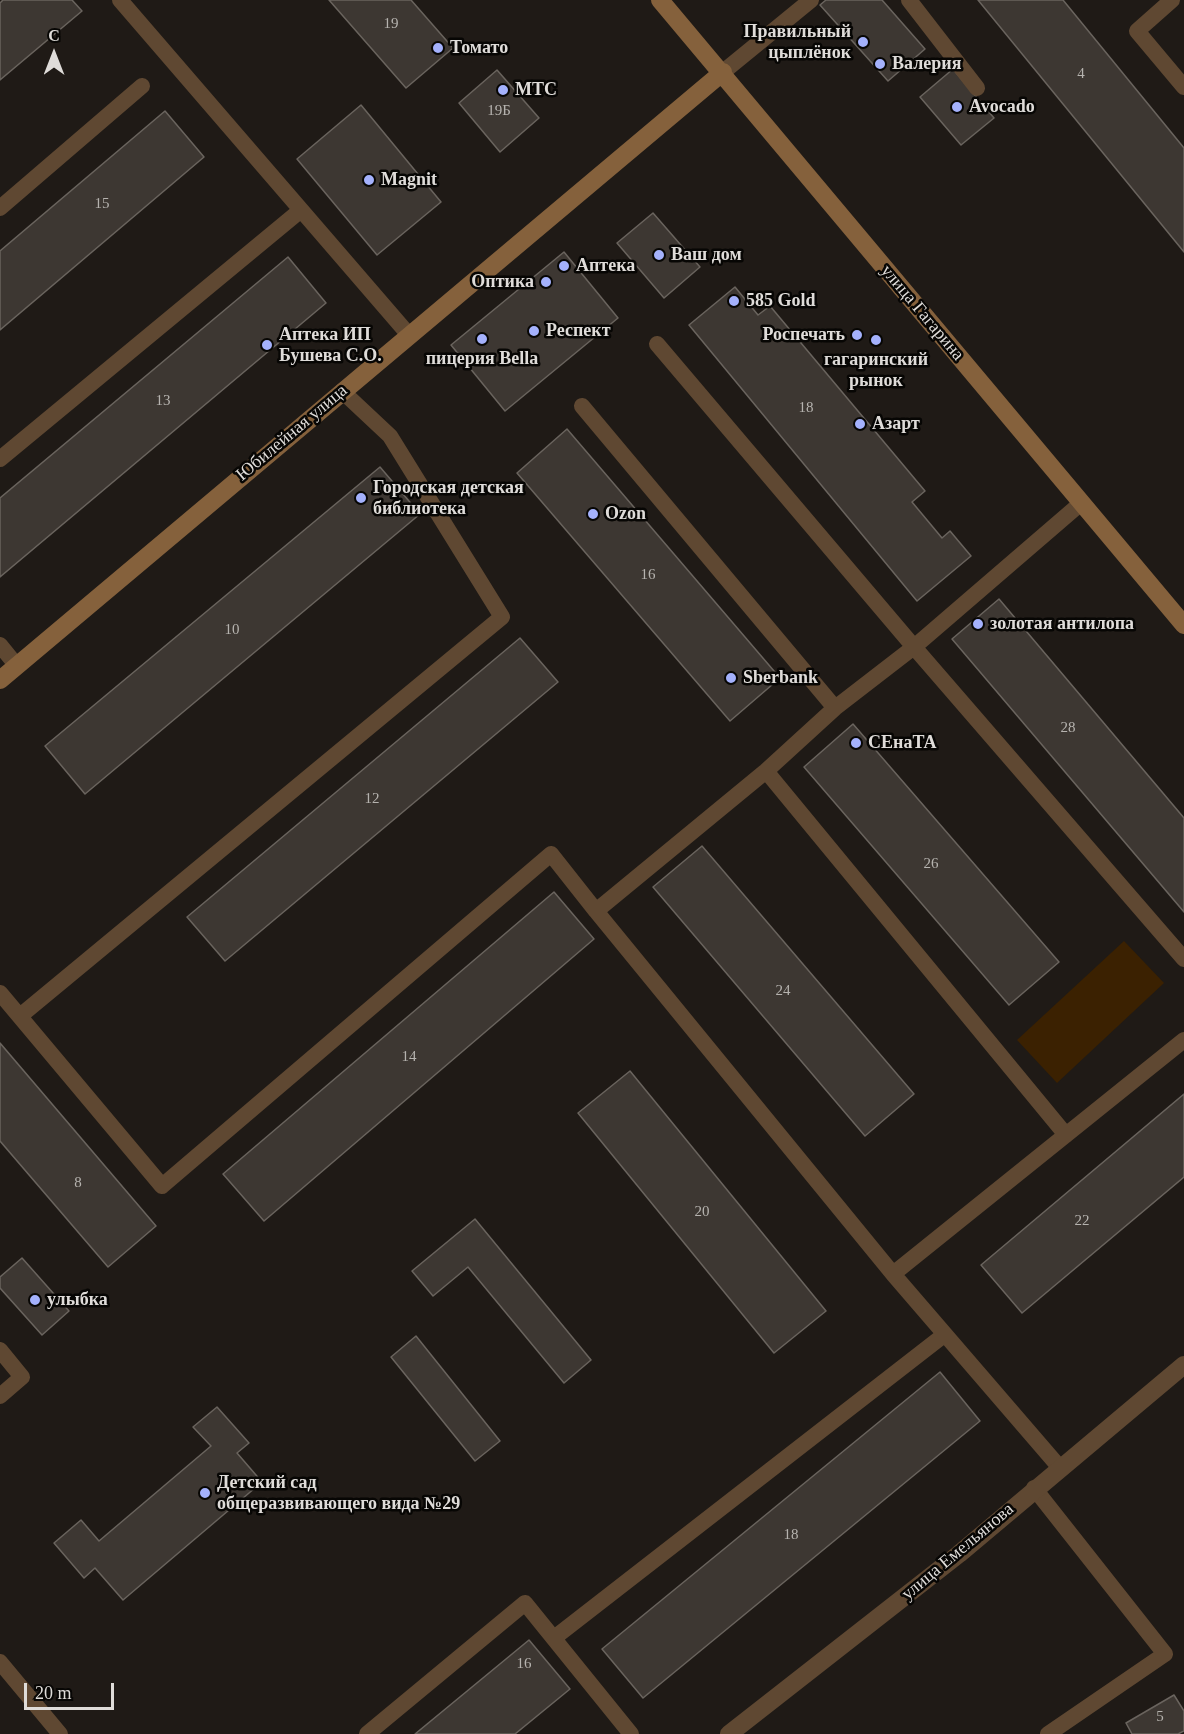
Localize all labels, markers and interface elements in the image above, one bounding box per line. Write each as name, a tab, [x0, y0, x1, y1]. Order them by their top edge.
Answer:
house number: 19	[384, 15, 398, 33]
place label: Правильный цыплёнок	[743, 21, 851, 63]
north arrow	[24, 24, 84, 84]
text: С	[48, 27, 60, 44]
marker: Правильный цыплёнок	[856, 35, 870, 49]
place label: Томато	[450, 37, 508, 59]
marker: Томато	[431, 41, 445, 55]
place label: Валерия	[892, 53, 961, 75]
marker: Валерия	[873, 57, 887, 71]
house number: 4	[1077, 65, 1085, 83]
place label: МТС	[515, 79, 557, 101]
marker: МТС	[496, 83, 510, 97]
place label: Avocado	[969, 96, 1035, 118]
marker: Avocado	[950, 100, 964, 114]
house number: 19Б	[487, 102, 511, 120]
place label: Magnit	[381, 169, 437, 191]
marker: Magnit	[362, 173, 376, 187]
house number: 15	[94, 195, 110, 213]
place label: Ваш дом	[671, 244, 742, 266]
marker: Ваш дом	[652, 248, 666, 262]
place label: Аптека	[576, 255, 635, 277]
marker: Аптека	[557, 259, 571, 273]
street label: улица Гагарина	[876, 261, 968, 365]
place label: Оптика	[471, 271, 534, 293]
marker: Оптика	[539, 275, 553, 289]
place label: 585 Gold	[746, 290, 816, 312]
marker: 585 Gold	[727, 294, 741, 308]
place label: Респект	[546, 320, 611, 342]
place label: Аптека ИП Бушева С.О.	[279, 324, 382, 366]
marker: Респект	[527, 324, 541, 338]
place label: Роспечать	[763, 324, 845, 346]
marker: Роспечать	[850, 328, 864, 342]
marker: пицерия Bella	[475, 332, 489, 346]
marker: гагаринский рынок	[869, 333, 883, 347]
marker: Аптека ИП Бушева С.О.	[260, 338, 274, 352]
place label: пицерия Bella	[426, 348, 538, 370]
place label: гагаринский рынок	[824, 349, 928, 392]
street label: Юбилейная улица	[232, 380, 352, 486]
house number: 13	[156, 392, 170, 410]
house number: 18	[798, 399, 814, 417]
place label: Азарт	[872, 413, 920, 435]
marker: Азарт	[853, 417, 867, 431]
place label: Городская детская библиотека	[373, 477, 524, 520]
marker: Городская детская библиотека	[354, 491, 368, 505]
place label: Ozon	[605, 503, 646, 525]
marker: Ozon	[586, 507, 600, 521]
house number: 16	[640, 566, 656, 584]
place label: золотая антилопа	[990, 613, 1134, 635]
marker: золотая антилопа	[971, 617, 985, 631]
house number: 10	[224, 621, 240, 639]
place label: Sberbank	[743, 667, 818, 689]
marker: Sberbank	[724, 671, 738, 685]
house number: 28	[1060, 719, 1076, 737]
place label: СЕнаТА	[868, 732, 936, 754]
marker: СЕнаТА	[849, 736, 863, 750]
house number: 12	[364, 790, 380, 808]
house number: 26	[924, 855, 938, 873]
house number: 24	[776, 982, 790, 1000]
house number: 14	[402, 1048, 416, 1066]
house number: 8	[74, 1174, 82, 1192]
house number: 20	[694, 1203, 710, 1221]
house number: 22	[1074, 1212, 1090, 1230]
place label: улыбка	[47, 1289, 108, 1311]
marker: улыбка	[28, 1293, 42, 1307]
place label: Детский сад общеразвивающего вида №29	[217, 1472, 460, 1514]
marker: Детский сад общеразвивающего вида №29	[198, 1486, 212, 1500]
street label: улица Емельянова	[898, 1499, 1018, 1605]
house number: 18	[784, 1526, 798, 1544]
house number: 16	[516, 1655, 532, 1673]
scale bar	[27, 1671, 117, 1709]
text: 20 m	[35, 1683, 72, 1703]
house number: 5	[1156, 1708, 1164, 1726]

